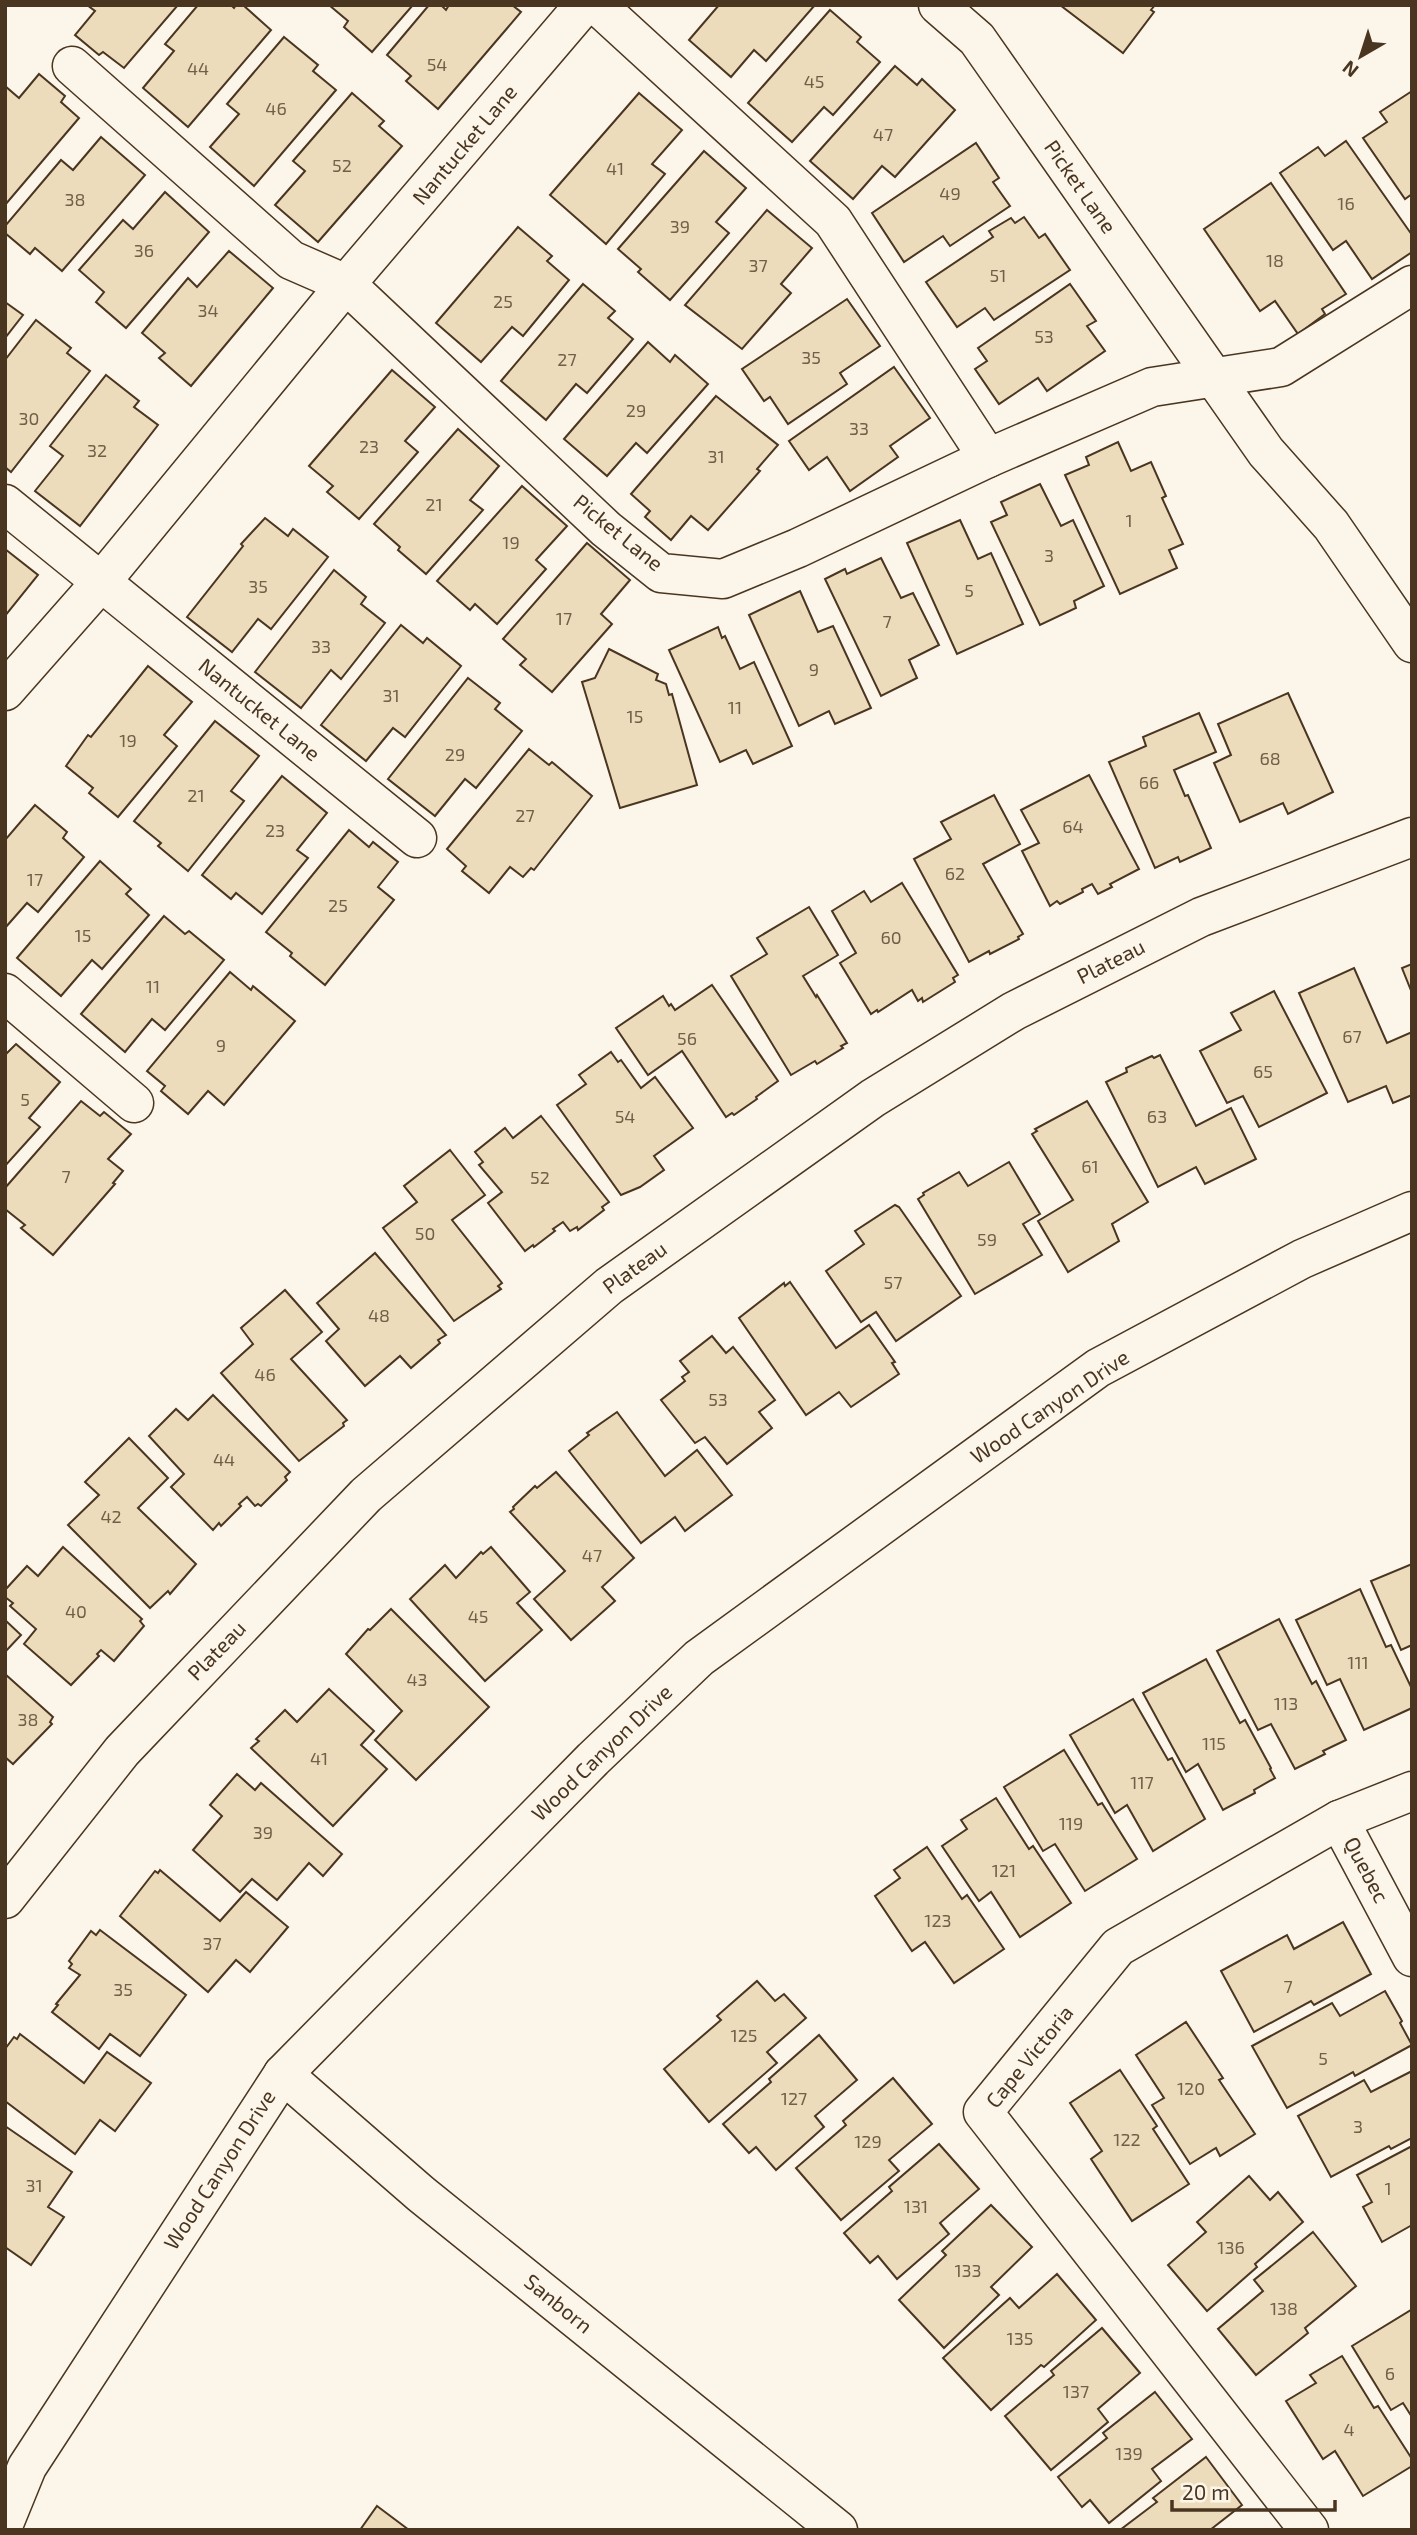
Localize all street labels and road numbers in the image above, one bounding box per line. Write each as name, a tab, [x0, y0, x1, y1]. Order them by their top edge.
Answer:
street label: Nantucket Lane	[406, 79, 521, 209]
street label: Picket Lane	[1040, 135, 1122, 238]
street label: Picket Lane	[569, 488, 669, 576]
street label: Nantucket Lane	[194, 652, 326, 765]
street label: Plateau	[1072, 933, 1148, 988]
street label: Plateau	[597, 1235, 671, 1298]
street label: Wood Canyon Drive	[965, 1344, 1133, 1468]
street label: Plateau	[182, 1615, 250, 1685]
street label: Wood Canyon Drive	[526, 1679, 676, 1825]
street label: Quebec	[1339, 1832, 1395, 1907]
street label: Cape Victoria	[980, 2000, 1078, 2112]
street label: Wood Canyon Drive	[158, 2085, 280, 2254]
street label: Sanborn	[520, 2268, 598, 2338]

